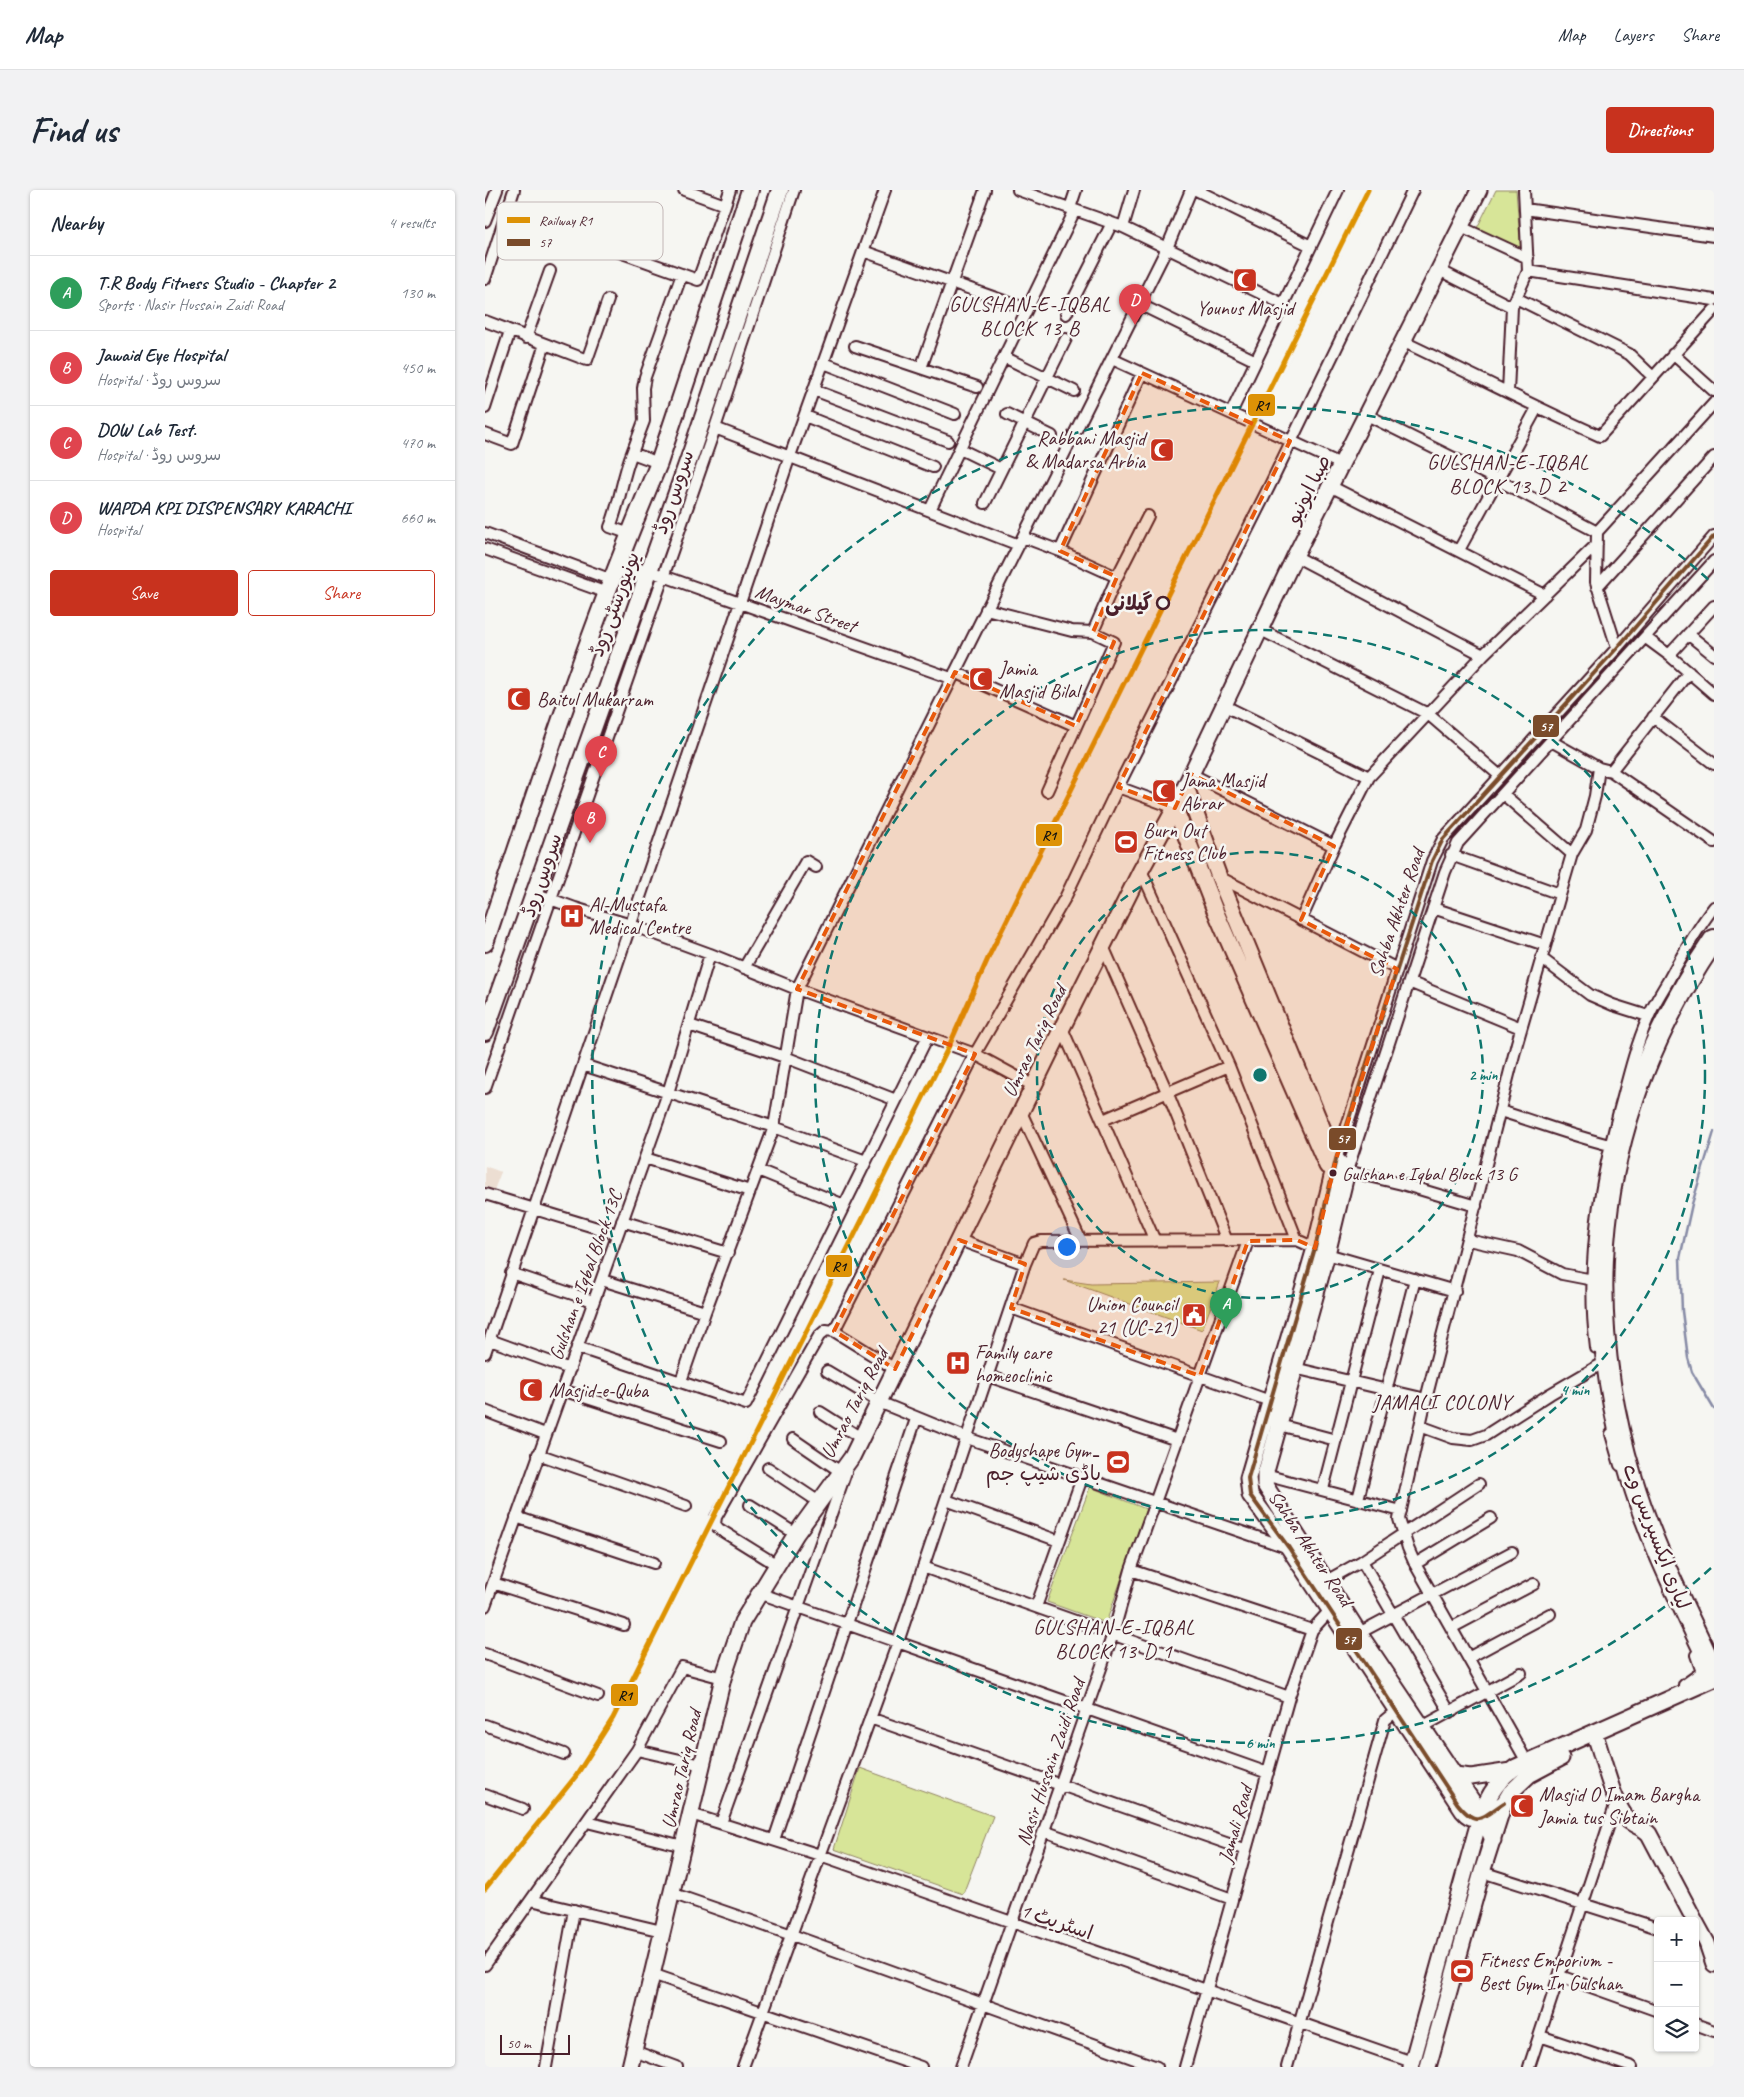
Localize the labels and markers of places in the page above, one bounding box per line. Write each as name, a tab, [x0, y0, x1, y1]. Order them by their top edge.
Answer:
mosque icon: Younus Masjid	[1232, 267, 1258, 293]
pin: D	[1119, 284, 1151, 325]
place label: Younus Masjid	[1196, 296, 1297, 321]
place label: Rabbani Masjid & Madarsa Arbia	[1025, 426, 1148, 474]
mosque icon: Rabbani Masjid & Madarsa Arbia	[1149, 437, 1175, 463]
place label: گیلانی	[1105, 591, 1152, 616]
marker: گیلانی	[1156, 596, 1170, 610]
place label: Jamia Masjid Bilal	[998, 656, 1083, 704]
mosque icon: Jamia Masjid Bilal	[968, 666, 994, 692]
mosque icon: Baitul Mukarram	[506, 686, 532, 712]
place label: Baitul Mukarram	[537, 687, 654, 712]
pin: C	[585, 736, 617, 777]
place label: Jama Masjid Abrar	[1180, 768, 1268, 816]
mosque icon: Jama Masjid Abrar	[1151, 778, 1177, 804]
pin: B	[574, 802, 606, 843]
place label: Burn Out Fitness Club	[1143, 818, 1227, 866]
sports icon: Burn Out Fitness Club	[1113, 829, 1139, 855]
place label: Al-Mustafa Medical Centre	[589, 892, 692, 940]
hospital icon: Al-Mustafa Medical Centre	[559, 903, 585, 929]
centre of rings	[1251, 1066, 1269, 1084]
place label: Gulshan e Iqbal Block 13 G	[1342, 1162, 1520, 1186]
marker: Gulshan e Iqbal Block 13 G	[1328, 1168, 1338, 1178]
pin: A	[1210, 1288, 1242, 1329]
place label: Union Council 21 (UC-21)	[1087, 1292, 1181, 1340]
public building icon: Union Council 21 (UC-21)	[1181, 1302, 1207, 1328]
place label: Family care homeoclinic	[975, 1340, 1053, 1388]
hospital icon: Family care homeoclinic	[945, 1350, 971, 1376]
mosque icon: Masjid-e-Quba	[518, 1377, 544, 1403]
place label: Masjid-e-Quba	[549, 1378, 650, 1403]
place label: Bodyshape Gym۔ باڈی شیپ جم	[986, 1438, 1101, 1488]
sports icon: Bodyshape Gym۔ باڈی شیپ جم	[1105, 1449, 1131, 1475]
place label: Masjid O Imam Bargha Jamia tus Sibtain	[1538, 1782, 1701, 1830]
mosque icon: Masjid O Imam Bargha Jamia tus Sibtain	[1509, 1793, 1535, 1819]
place label: Fitness Emporium - Best Gym In Gulshan	[1479, 1948, 1623, 1996]
sports icon: Fitness Emporium - Best Gym In Gulshan	[1449, 1958, 1475, 1984]

